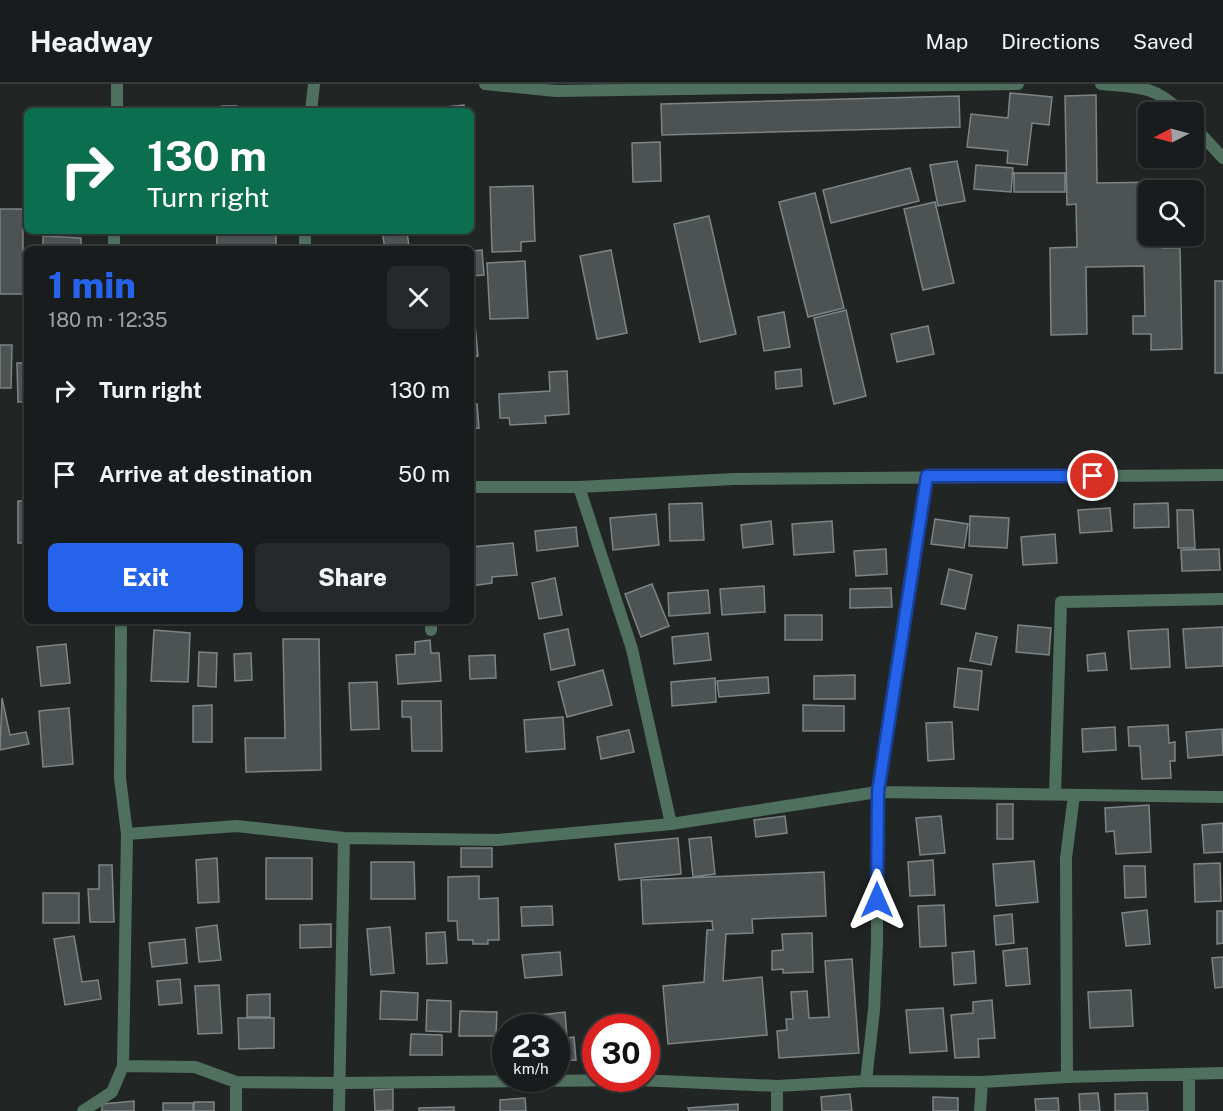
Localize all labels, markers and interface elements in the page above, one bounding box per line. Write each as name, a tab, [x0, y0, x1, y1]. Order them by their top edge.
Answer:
text: Headway	[30, 25, 153, 58]
text: Map	[926, 29, 968, 54]
text: Directions	[1001, 29, 1100, 54]
text: Saved	[1133, 29, 1193, 54]
north arrow	[1138, 102, 1204, 168]
map controls	[1138, 102, 1204, 246]
text: 130 m	[147, 131, 267, 180]
icon: right	[48, 132, 126, 210]
button: search	[1138, 180, 1204, 246]
text: Turn right	[147, 181, 270, 213]
text: 1 min	[48, 264, 136, 306]
button: close	[387, 266, 450, 329]
text: 180 m · 12:35	[48, 308, 168, 332]
icon: right	[48, 374, 81, 407]
text: Turn right	[99, 377, 202, 403]
text: 130 m	[389, 377, 450, 403]
pin	[1067, 450, 1118, 501]
icon: arrive	[48, 458, 81, 491]
icon: arrive	[1076, 459, 1109, 492]
text: Arrive at destination	[99, 461, 312, 487]
text: 50 m	[398, 461, 450, 487]
button: Exit	[48, 543, 243, 612]
button: Share	[255, 543, 450, 612]
position arrow	[845, 868, 909, 932]
speed limit sign: 30	[582, 1014, 660, 1092]
text: 23	[511, 1028, 551, 1064]
text: km/h	[513, 1060, 549, 1077]

